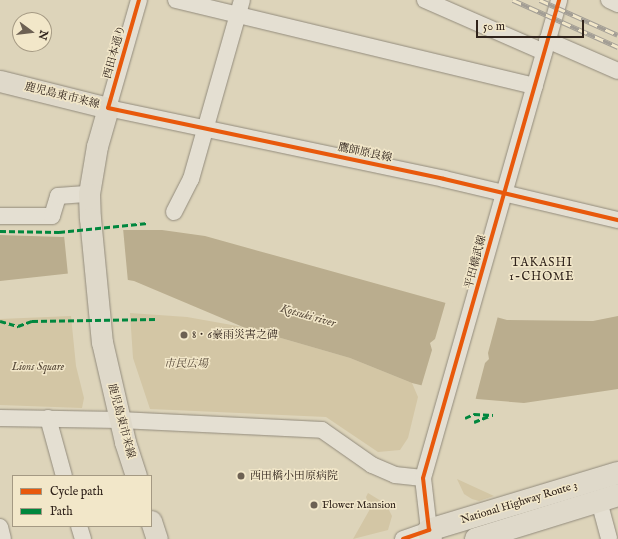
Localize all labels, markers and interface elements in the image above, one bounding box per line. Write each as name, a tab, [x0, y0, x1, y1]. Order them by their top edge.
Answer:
north arrow	[12, 12, 52, 52]
scale bar	[478, 12, 586, 38]
text: 50 m	[483, 19, 505, 34]
street label: 西田本通り	[101, 24, 129, 80]
text: N	[35, 28, 51, 41]
street label: 鹿児島東市来線	[23, 80, 101, 112]
street label: 鷹師原良線	[337, 141, 393, 165]
street label: 平田橋武線	[463, 234, 489, 290]
district label: TAKASHI 1-CHOME	[509, 256, 575, 284]
water label: Kotsuki river	[279, 301, 337, 331]
place label: 8・6豪雨災害之碑	[192, 328, 278, 342]
marker: 8・6豪雨災害之碑	[179, 330, 189, 340]
park label: 市民広場	[164, 357, 208, 371]
park label: Lions Square	[12, 360, 64, 374]
street label: 鹿児島東市来線	[105, 382, 137, 460]
place label: 西田橋小田原病院	[250, 469, 338, 483]
marker: 西田橋小田原病院	[235, 470, 247, 482]
legend	[12, 475, 152, 527]
street label: National Highway Route 3	[459, 479, 579, 527]
text: Cycle path	[50, 484, 103, 499]
place label: Flower Mansion	[322, 498, 396, 512]
marker: Flower Mansion	[309, 500, 319, 510]
text: Path	[50, 504, 73, 519]

